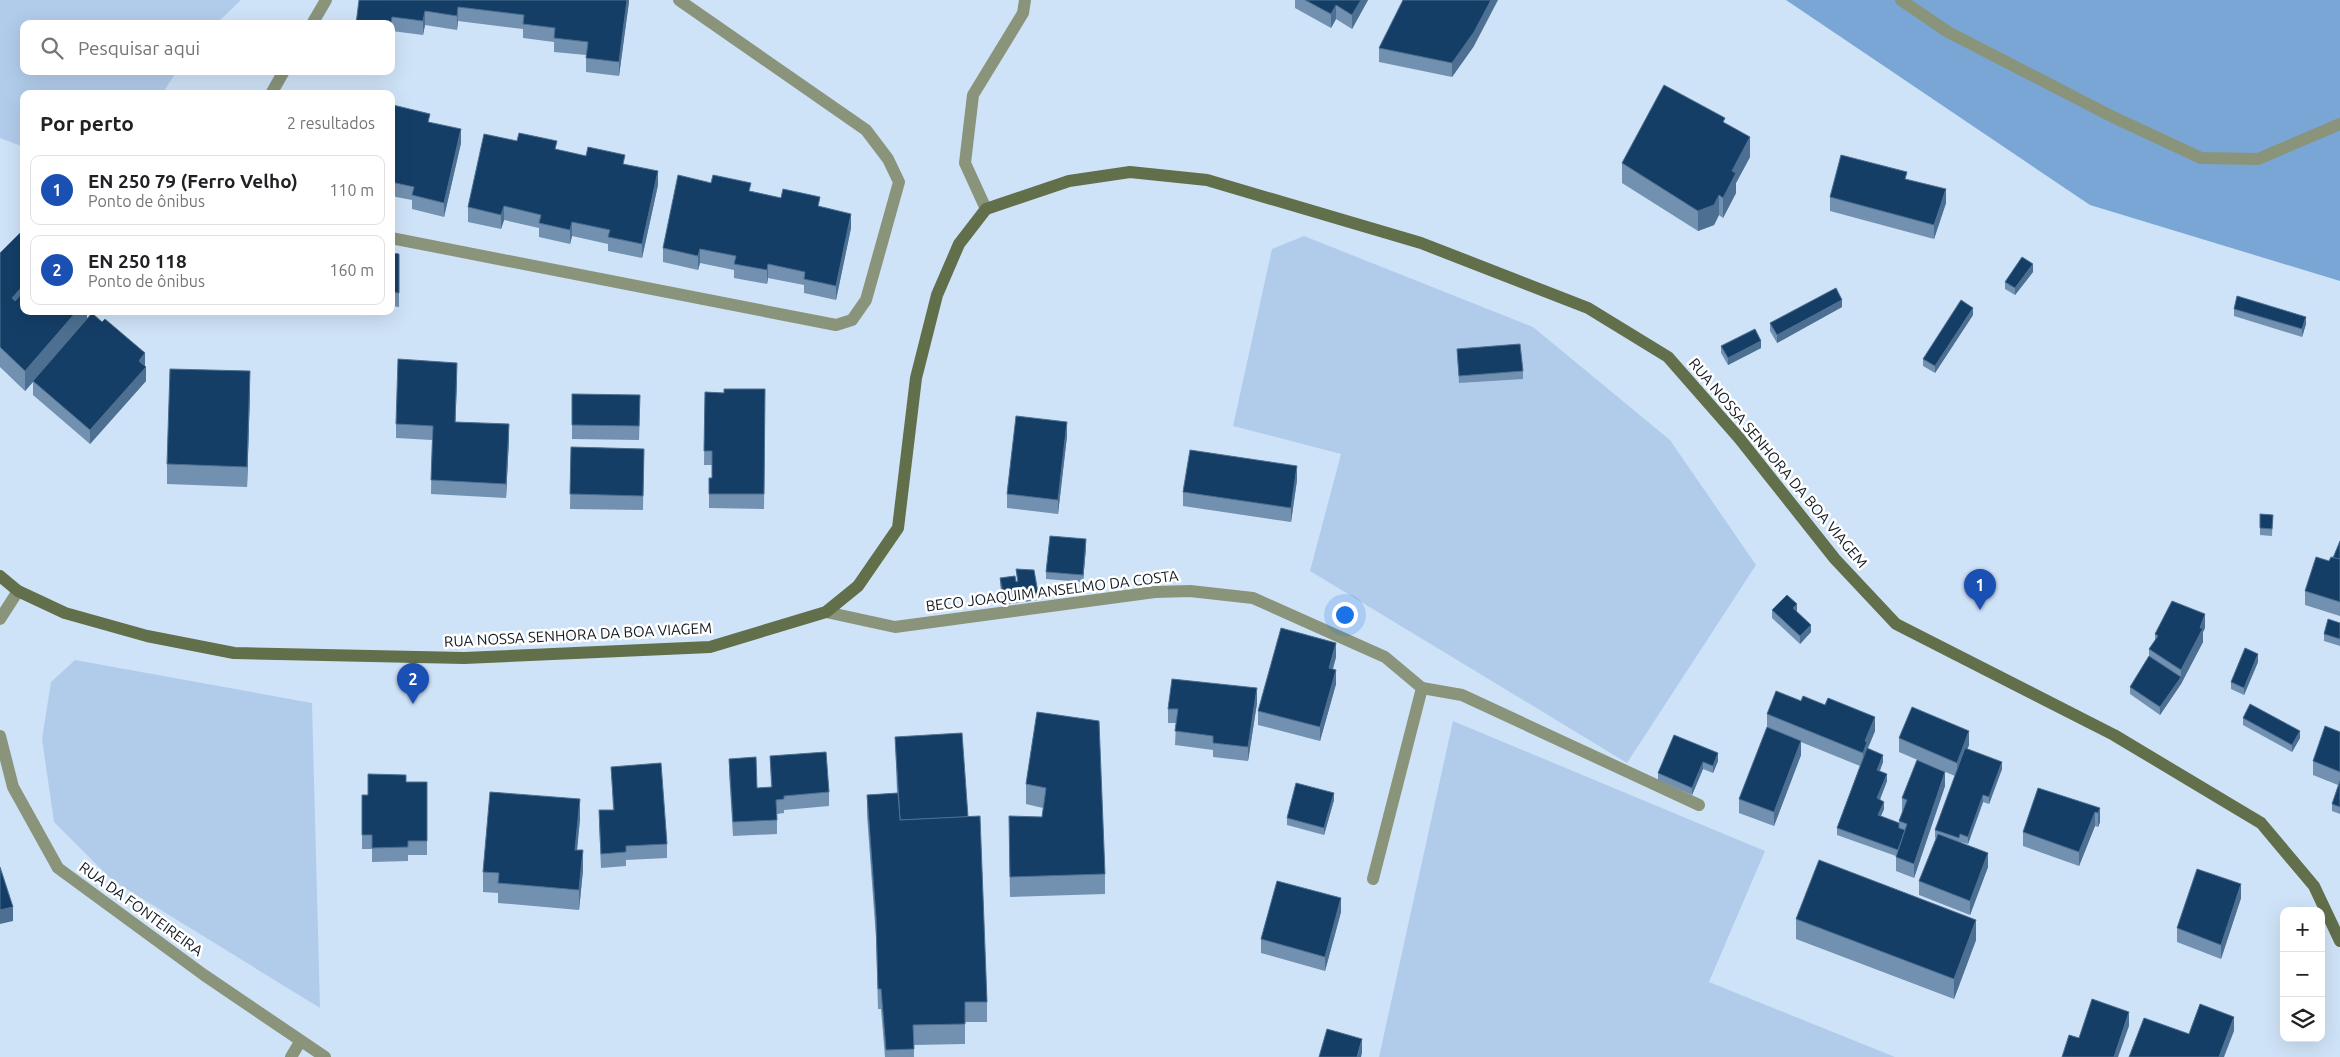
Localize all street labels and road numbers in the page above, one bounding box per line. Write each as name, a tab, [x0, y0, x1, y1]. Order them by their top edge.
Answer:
street label: RUA NOSSA SENHORA DA BOA VIAGEM	[1686, 354, 1871, 571]
street label: BECO JOAQUIM ANSELMO DA COSTA	[925, 567, 1179, 614]
street label: RUA NOSSA SENHORA DA BOA VIAGEM	[444, 619, 712, 650]
street label: RUA DA FONTEIREIRA	[76, 858, 206, 959]

